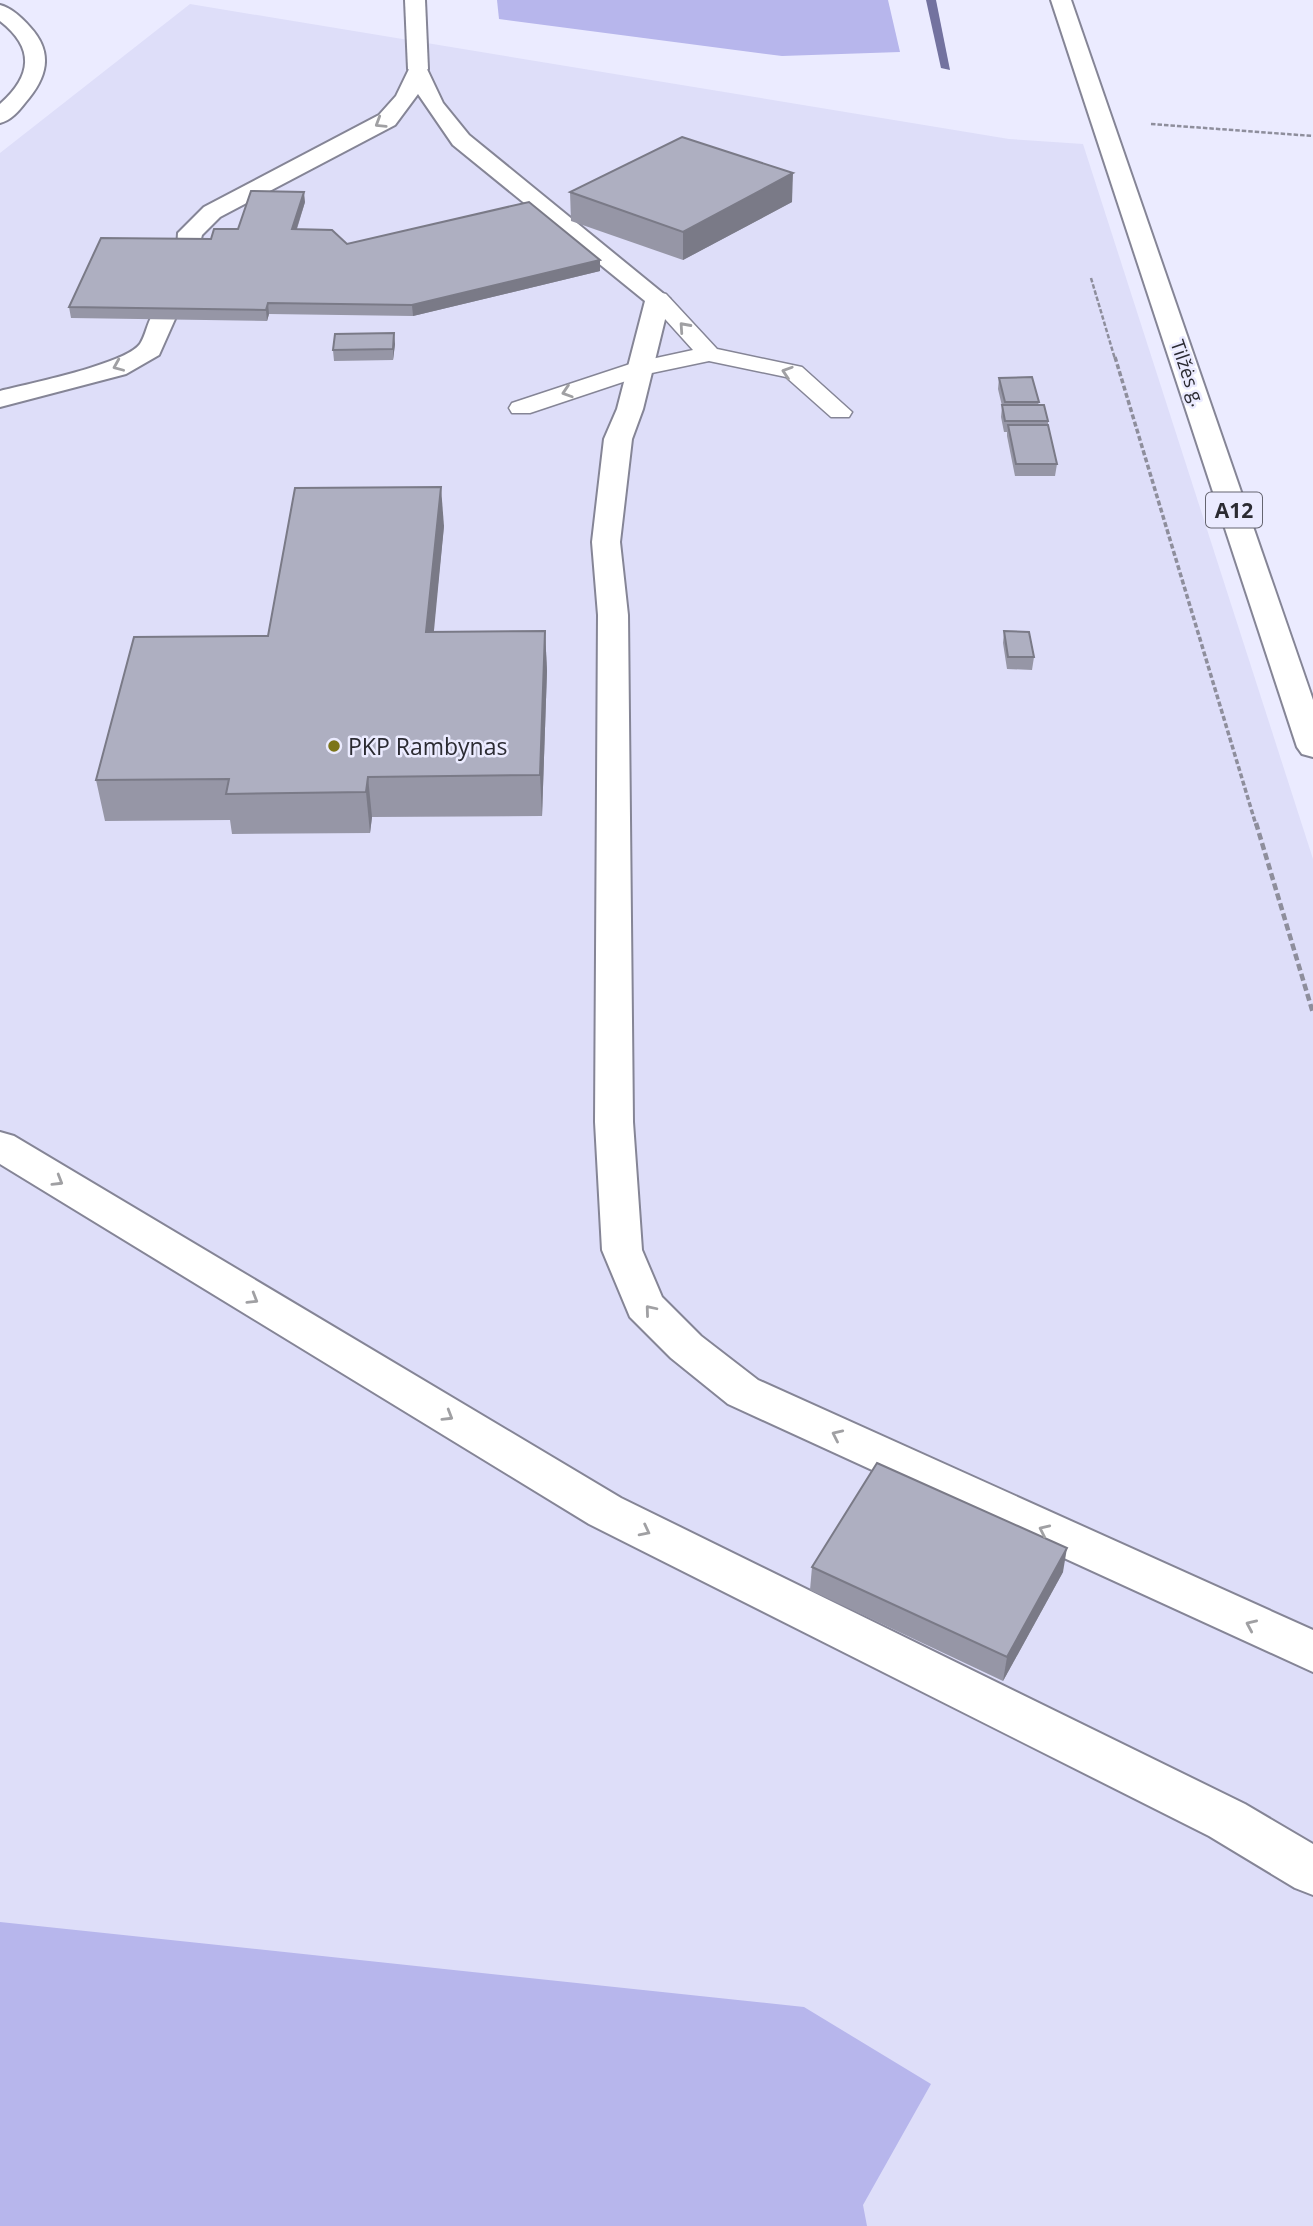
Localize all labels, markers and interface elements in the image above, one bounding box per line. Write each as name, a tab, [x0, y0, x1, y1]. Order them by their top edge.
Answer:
one-way arrow	[375, 115, 388, 128]
one-way arrow	[679, 322, 692, 335]
street label: Tilžės g.	[1164, 336, 1212, 410]
one-way arrow	[113, 358, 126, 372]
one-way arrow	[781, 366, 793, 380]
one-way arrow	[561, 384, 573, 399]
road number: A12	[1206, 492, 1262, 528]
place label: PKP Rambynas	[348, 730, 507, 762]
marker: PKP Rambynas	[326, 738, 342, 754]
one-way arrow	[51, 1173, 64, 1186]
one-way arrow	[246, 1291, 259, 1304]
one-way arrow	[646, 1305, 659, 1318]
one-way arrow	[441, 1408, 454, 1421]
one-way arrow	[832, 1429, 844, 1443]
one-way arrow	[638, 1522, 650, 1536]
one-way arrow	[1039, 1524, 1051, 1538]
one-way arrow	[1245, 1619, 1258, 1633]

